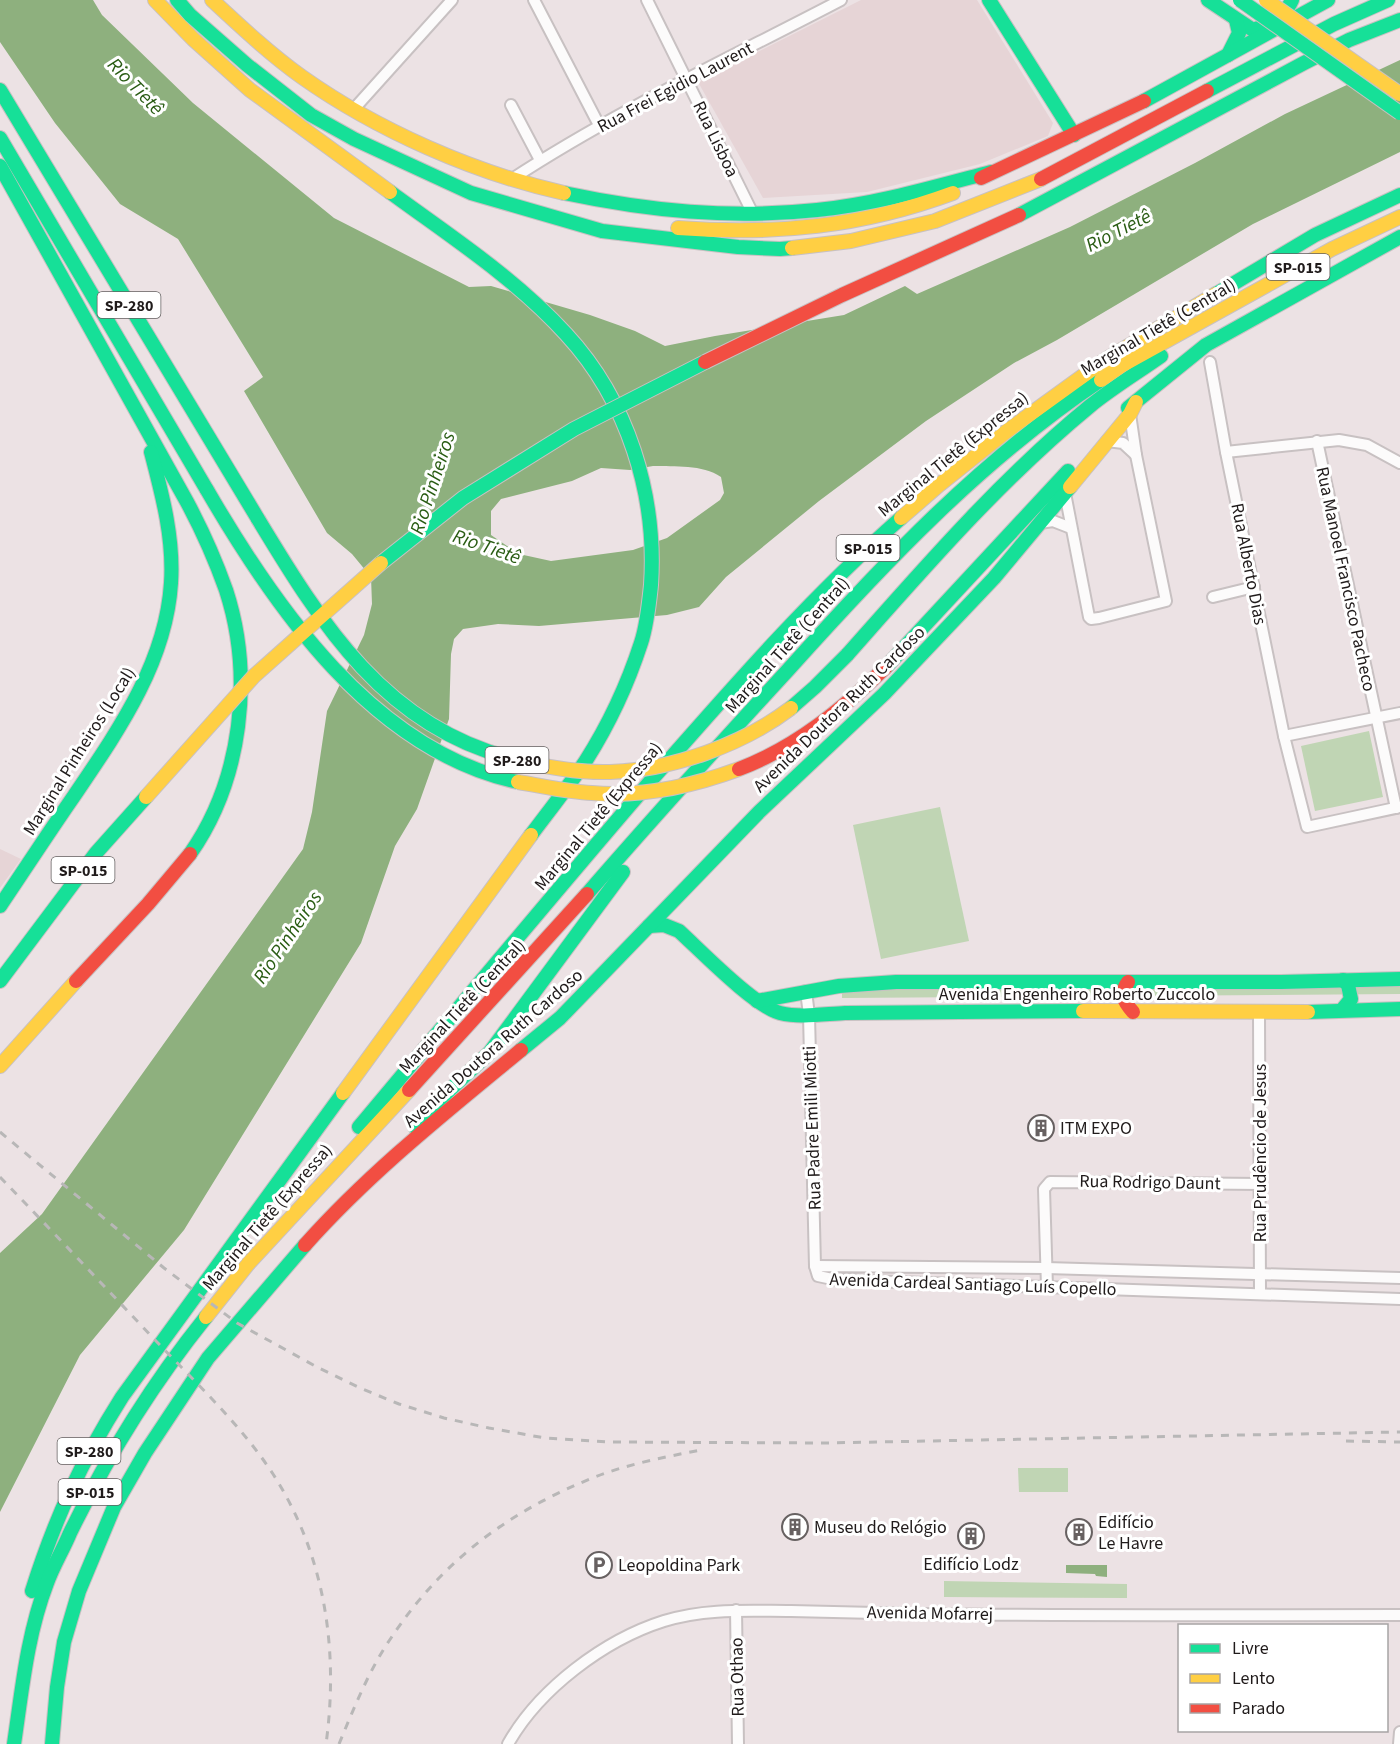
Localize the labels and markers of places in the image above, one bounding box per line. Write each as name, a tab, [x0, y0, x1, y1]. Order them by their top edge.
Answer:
building icon: ITM EXPO	[1026, 1113, 1056, 1143]
place label: ITM EXPO	[1060, 1116, 1132, 1141]
place label: Edifício Le Havre	[1098, 1510, 1163, 1556]
building icon: Museu do Relógio	[780, 1512, 810, 1542]
place label: Museu do Relógio	[814, 1515, 947, 1540]
building icon: Edifício Le Havre	[1064, 1517, 1094, 1547]
building icon: Edifício Lodz	[956, 1521, 986, 1551]
parking icon: Leopoldina Park	[584, 1550, 614, 1580]
place label: Edifício Lodz	[923, 1552, 1019, 1577]
place label: Leopoldina Park	[618, 1553, 740, 1578]

